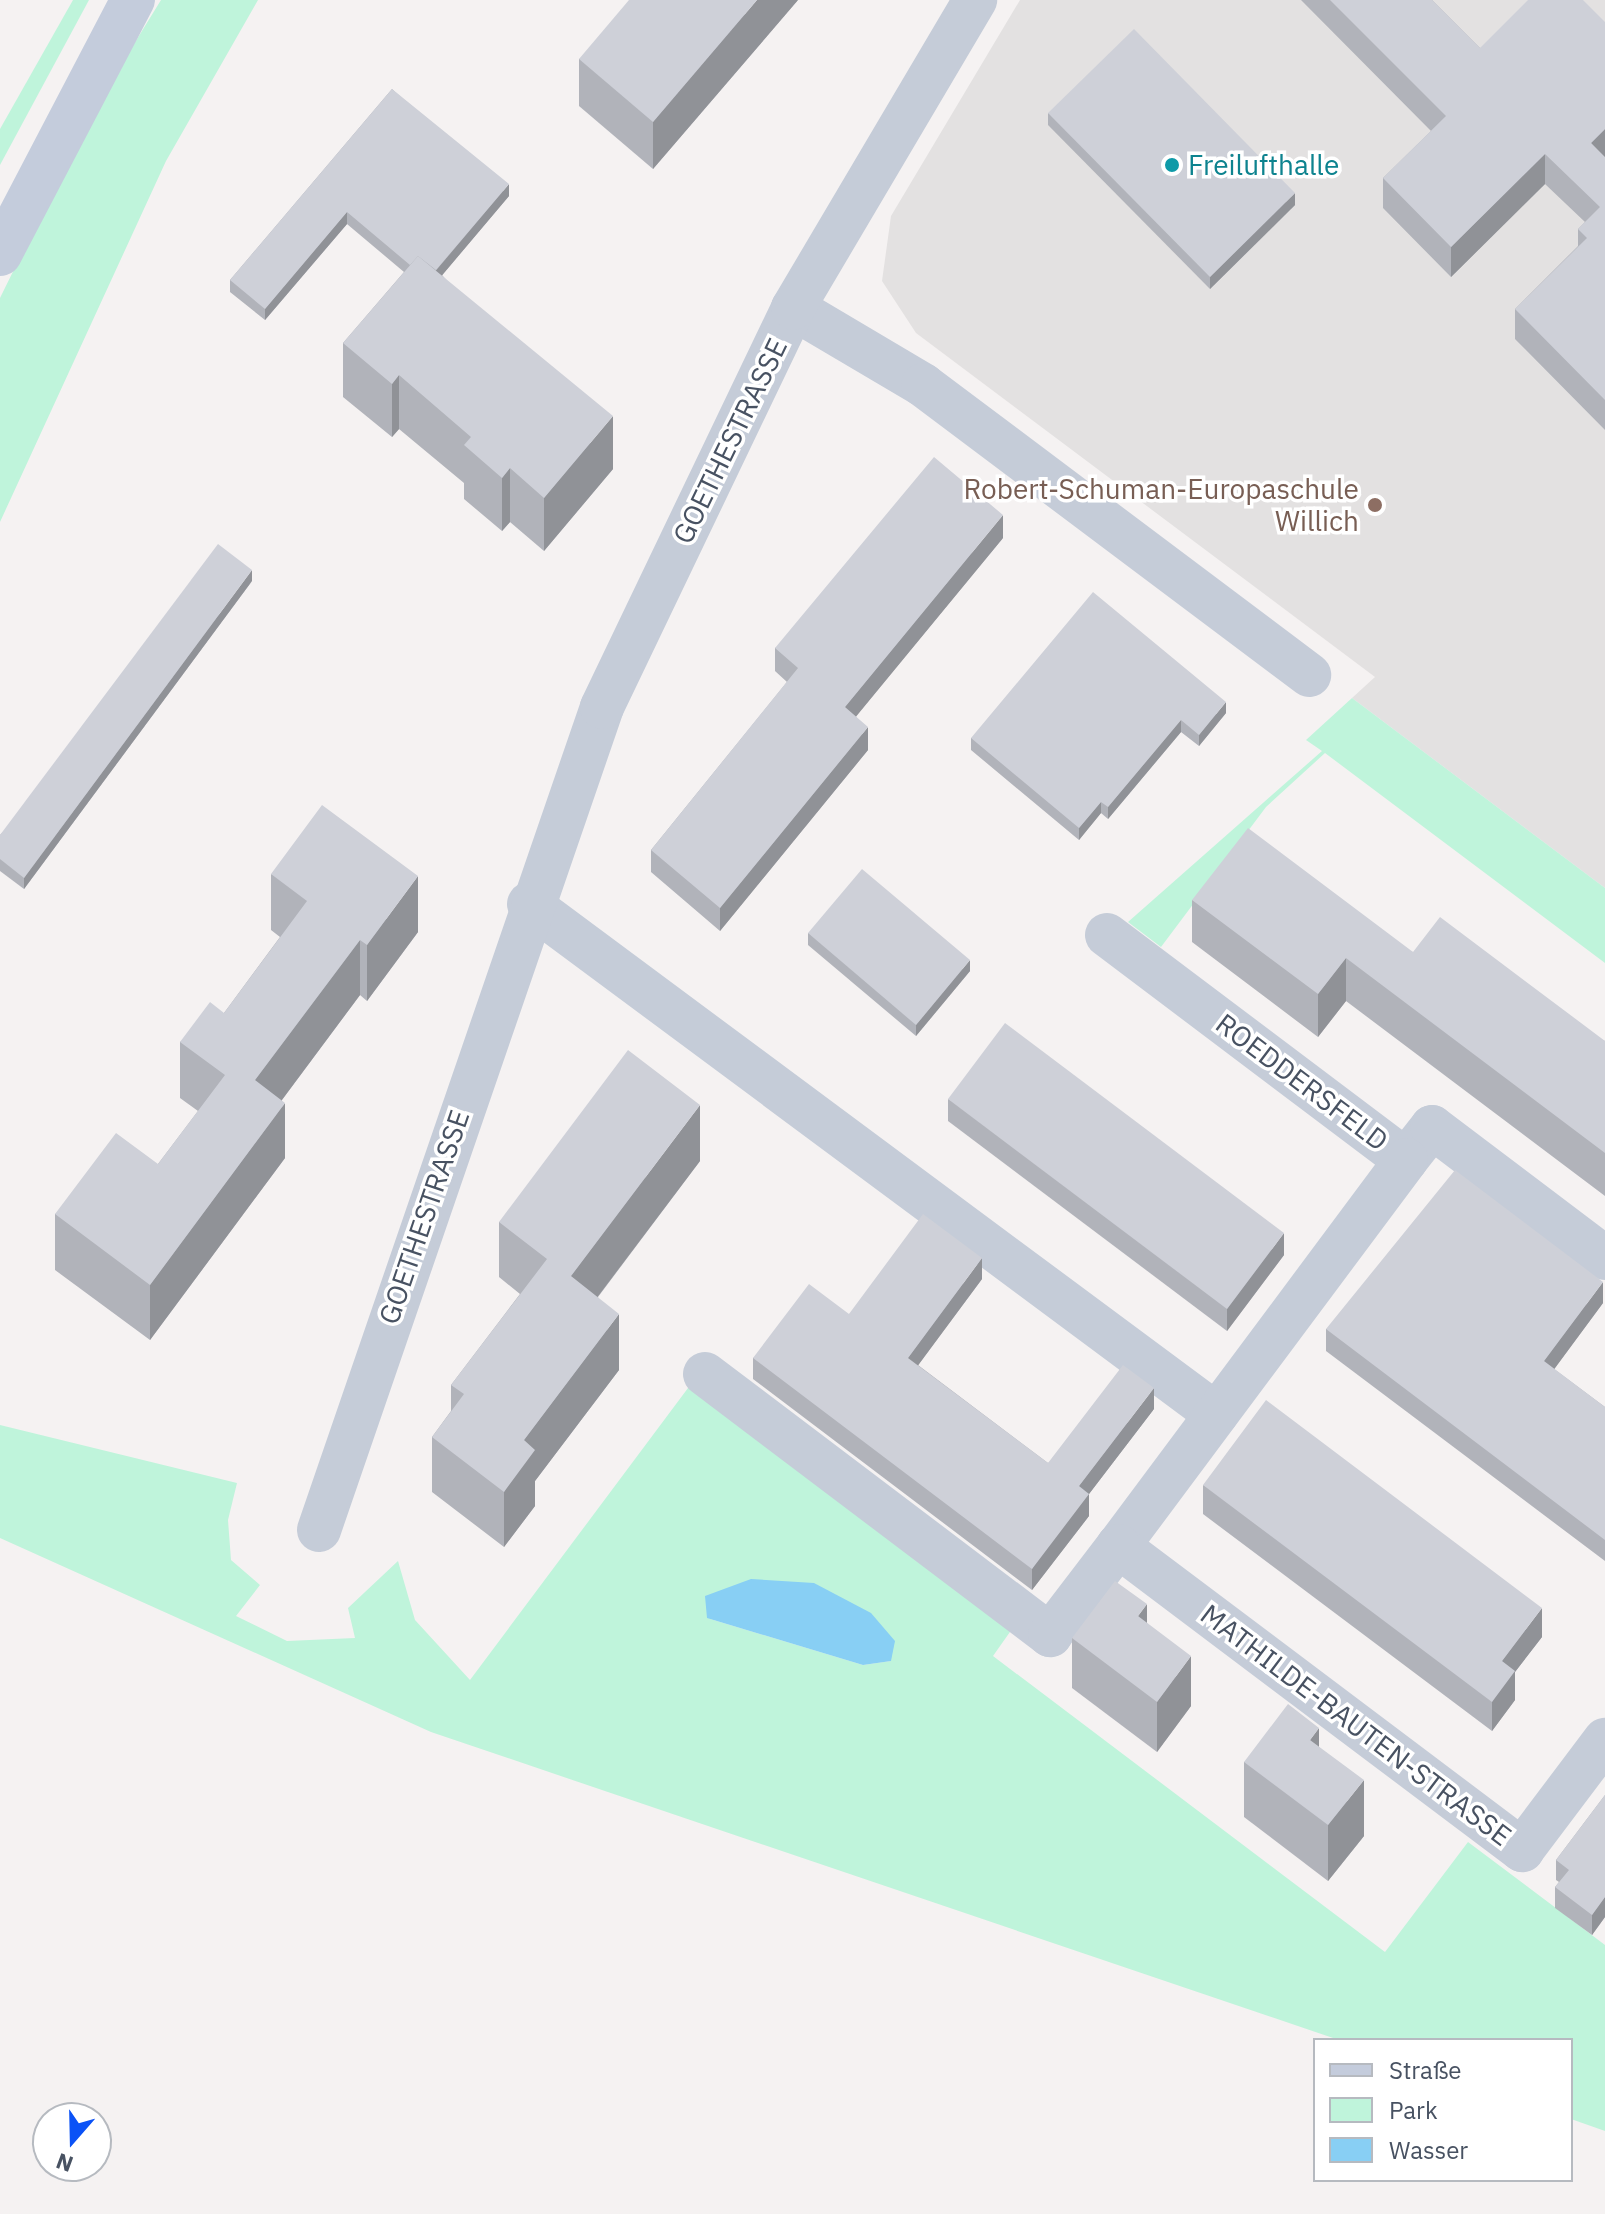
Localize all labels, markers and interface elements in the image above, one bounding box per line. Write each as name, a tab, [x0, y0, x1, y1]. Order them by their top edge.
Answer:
place label: Freilufthalle	[1188, 148, 1339, 182]
marker: Freilufthalle	[1163, 156, 1181, 174]
street label: GOETHESTRASSE	[666, 333, 794, 549]
place label: Robert-Schuman-Europaschule Willich	[964, 472, 1359, 538]
marker: Robert-Schuman-Europaschule Willich	[1366, 496, 1384, 514]
street label: ROEDDERSFELD	[1209, 1006, 1395, 1158]
street label: GOETHESTRASSE	[372, 1106, 476, 1328]
street label: MATHILDE-BAUTEN-STRASSE	[1194, 1597, 1518, 1853]
legend	[1313, 2038, 1573, 2182]
text: Straße	[1389, 2054, 1461, 2086]
text: Park	[1389, 2094, 1438, 2126]
north arrow	[32, 2102, 112, 2182]
text: Wasser	[1389, 2134, 1468, 2166]
text: N	[52, 2147, 77, 2179]

